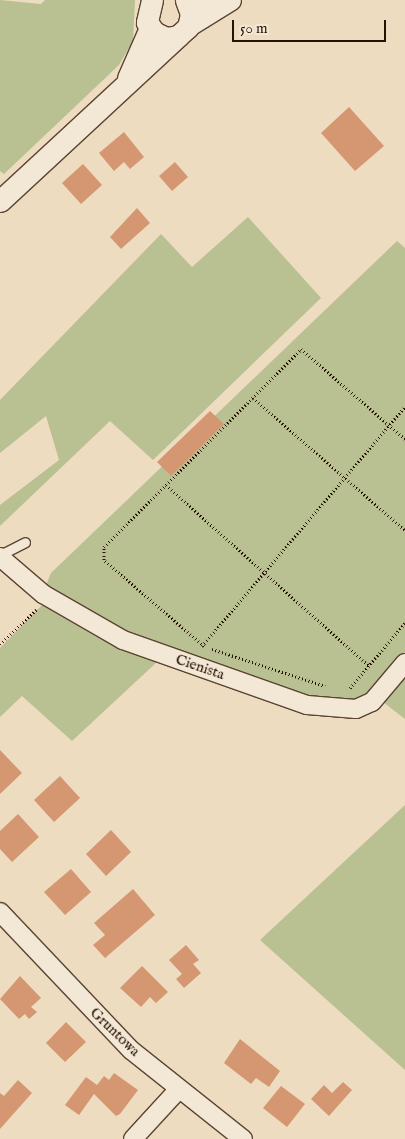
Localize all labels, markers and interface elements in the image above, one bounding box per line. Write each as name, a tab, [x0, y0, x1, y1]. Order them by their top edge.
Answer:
scale bar	[235, 10, 389, 42]
text: 50 m	[240, 19, 268, 38]
street label: Cienista	[173, 650, 227, 684]
street label: Gruntowa	[86, 1004, 144, 1060]

